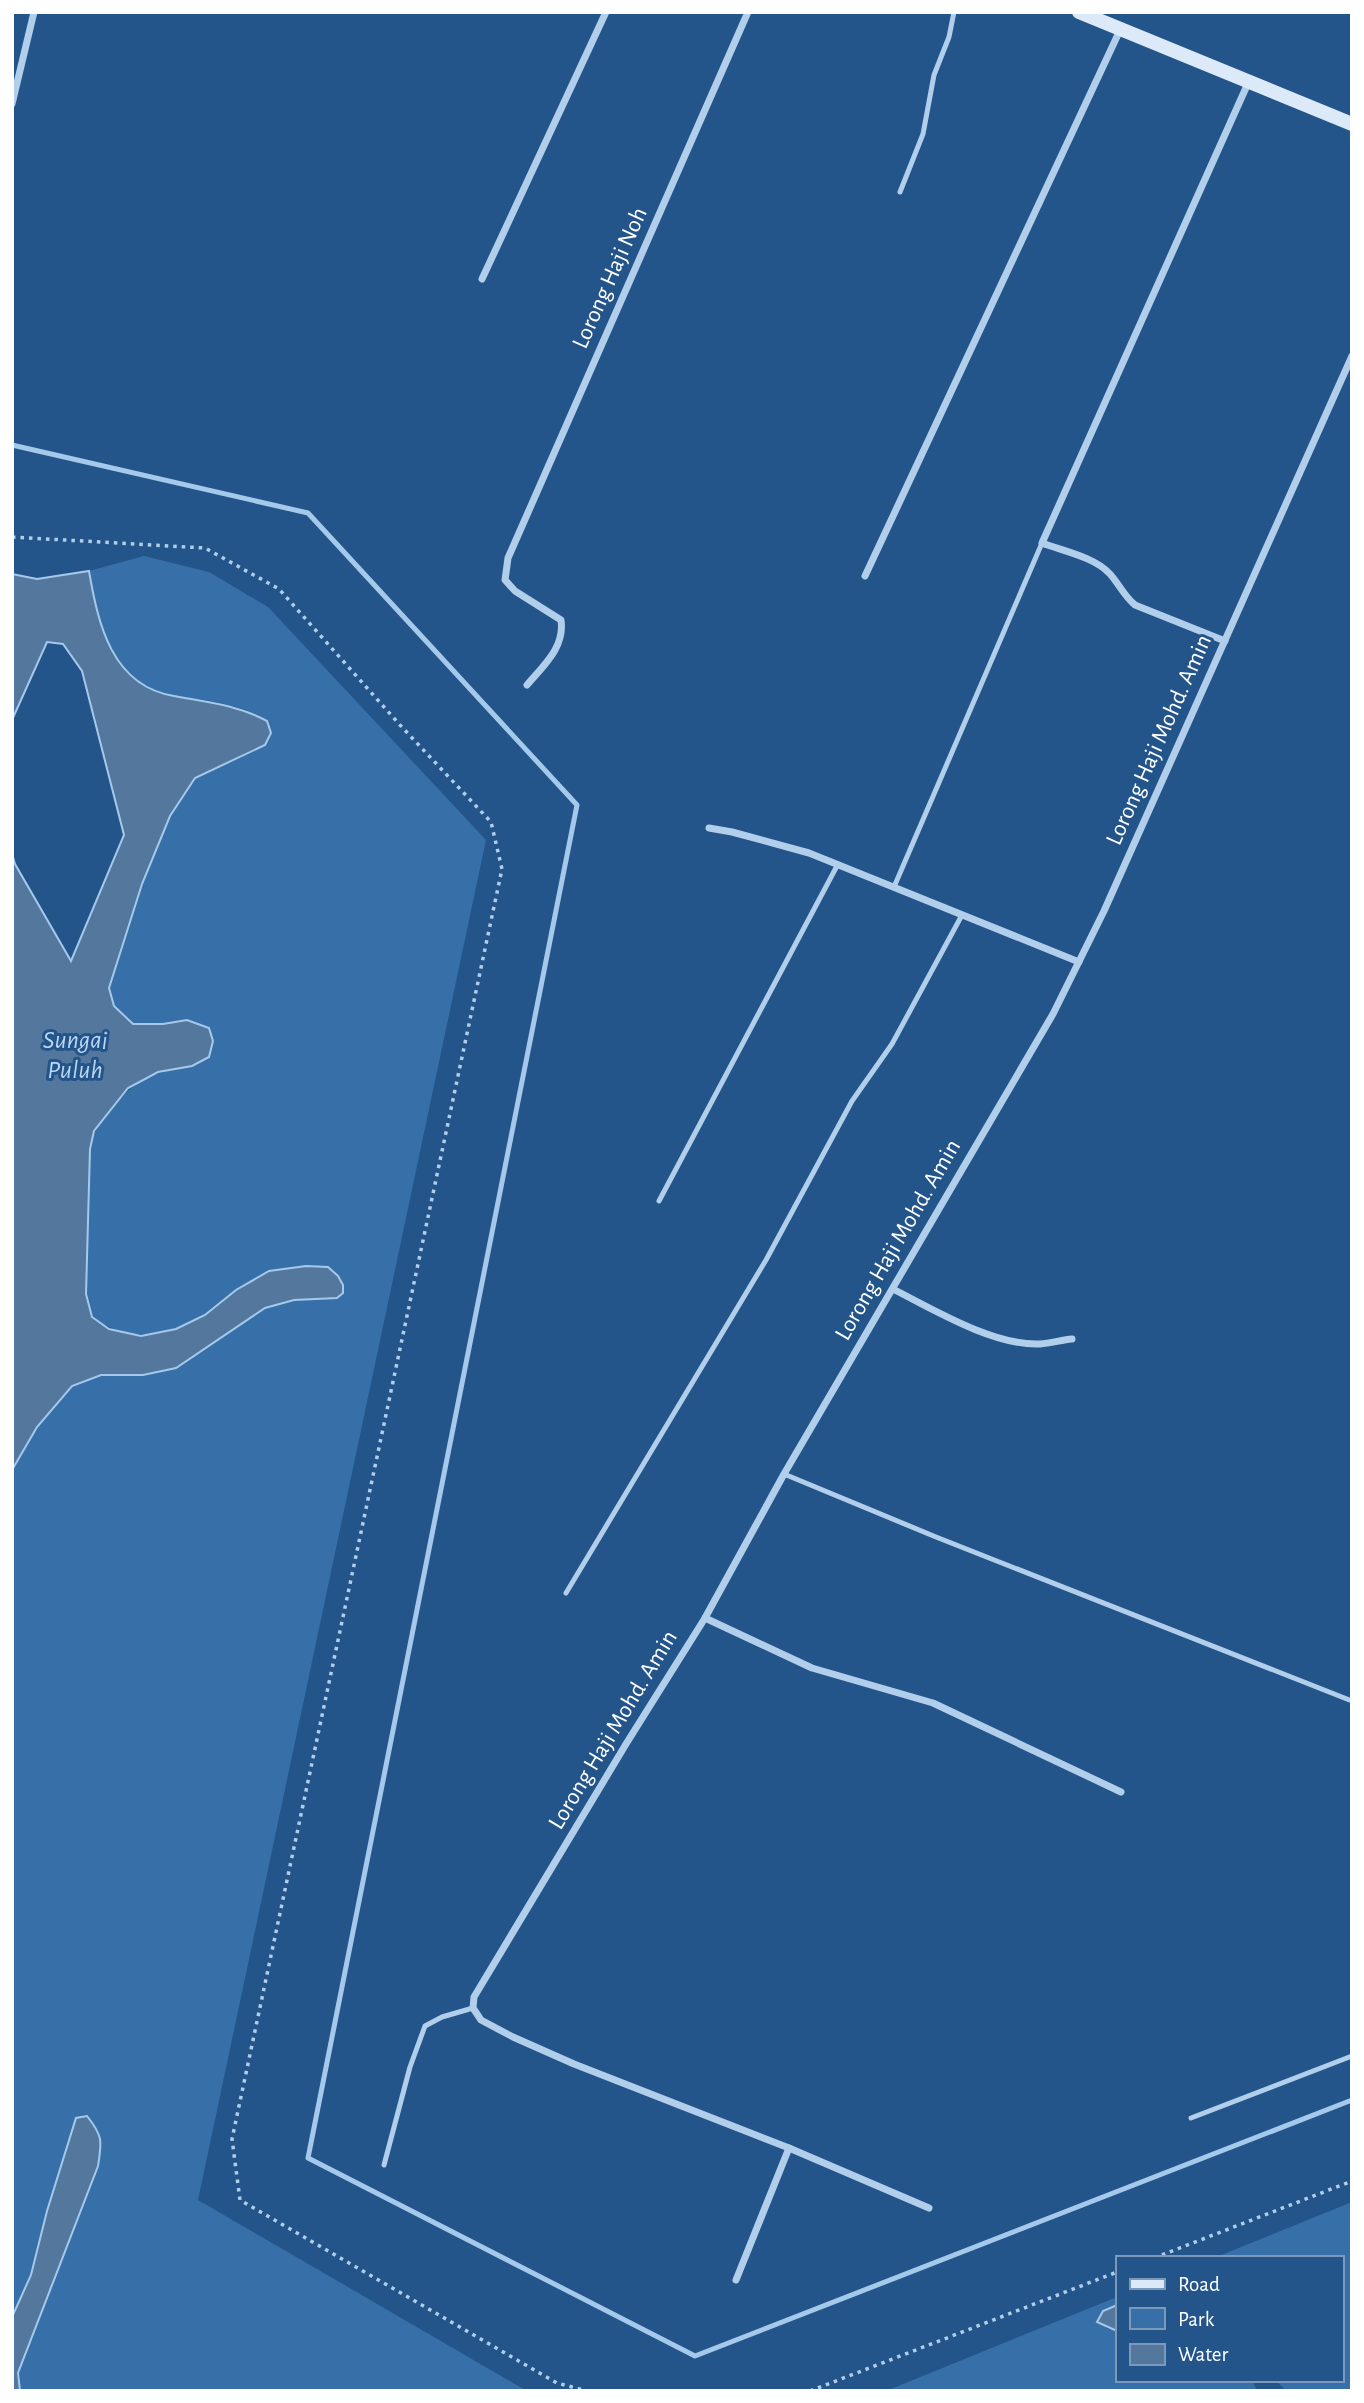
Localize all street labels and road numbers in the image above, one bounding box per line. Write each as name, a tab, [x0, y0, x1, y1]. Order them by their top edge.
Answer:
street label: Lorong Haji Noh	[568, 204, 652, 352]
street label: Lorong Haji Mohd. Amin	[1102, 631, 1216, 849]
street label: Lorong Haji Mohd. Amin	[831, 1136, 965, 1344]
street label: Lorong Haji Mohd. Amin	[544, 1626, 682, 1834]

